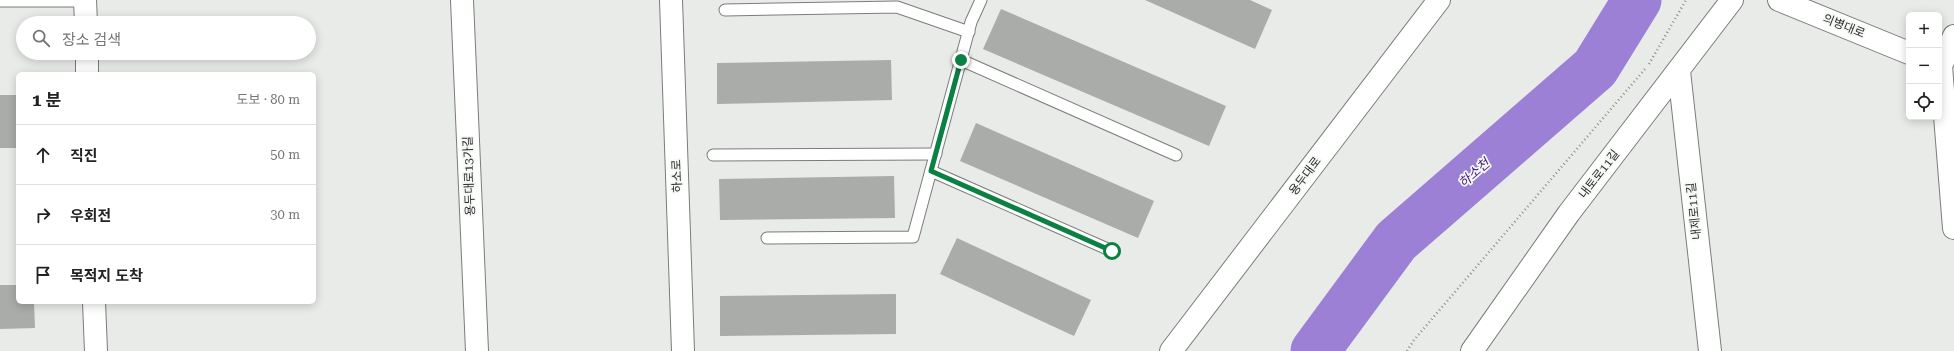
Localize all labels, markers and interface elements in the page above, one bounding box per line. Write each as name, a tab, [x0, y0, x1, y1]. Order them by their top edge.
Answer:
street label: 의병대로	[1821, 11, 1867, 41]
map controls	[1906, 12, 1942, 120]
button: +	[1906, 12, 1942, 48]
search box	[16, 16, 316, 60]
icon: search	[30, 27, 52, 49]
text: 장소 검색	[62, 31, 121, 49]
button: −	[1906, 48, 1942, 84]
route end	[952, 51, 970, 69]
button: locate	[1906, 84, 1942, 120]
text: 1 분	[32, 90, 61, 110]
text: 도보 · 80 m	[237, 92, 300, 107]
street label: 용두대로13가길	[461, 136, 477, 216]
icon: ahead	[32, 144, 54, 166]
text: 직진	[70, 147, 98, 165]
text: 50 m	[270, 147, 300, 162]
street label: 내토로11길	[1576, 147, 1622, 201]
street label: 용두대로	[1286, 154, 1324, 198]
water label: 하소천	[1456, 155, 1493, 190]
street label: 하소로	[669, 159, 685, 193]
street label: 내제로11길	[1684, 182, 1704, 240]
icon: right	[32, 204, 54, 226]
text: 우회전	[70, 207, 111, 225]
text: 30 m	[270, 207, 300, 222]
route start	[1103, 242, 1121, 260]
icon: arrive	[32, 264, 54, 286]
text: 목적지 도착	[70, 267, 143, 285]

